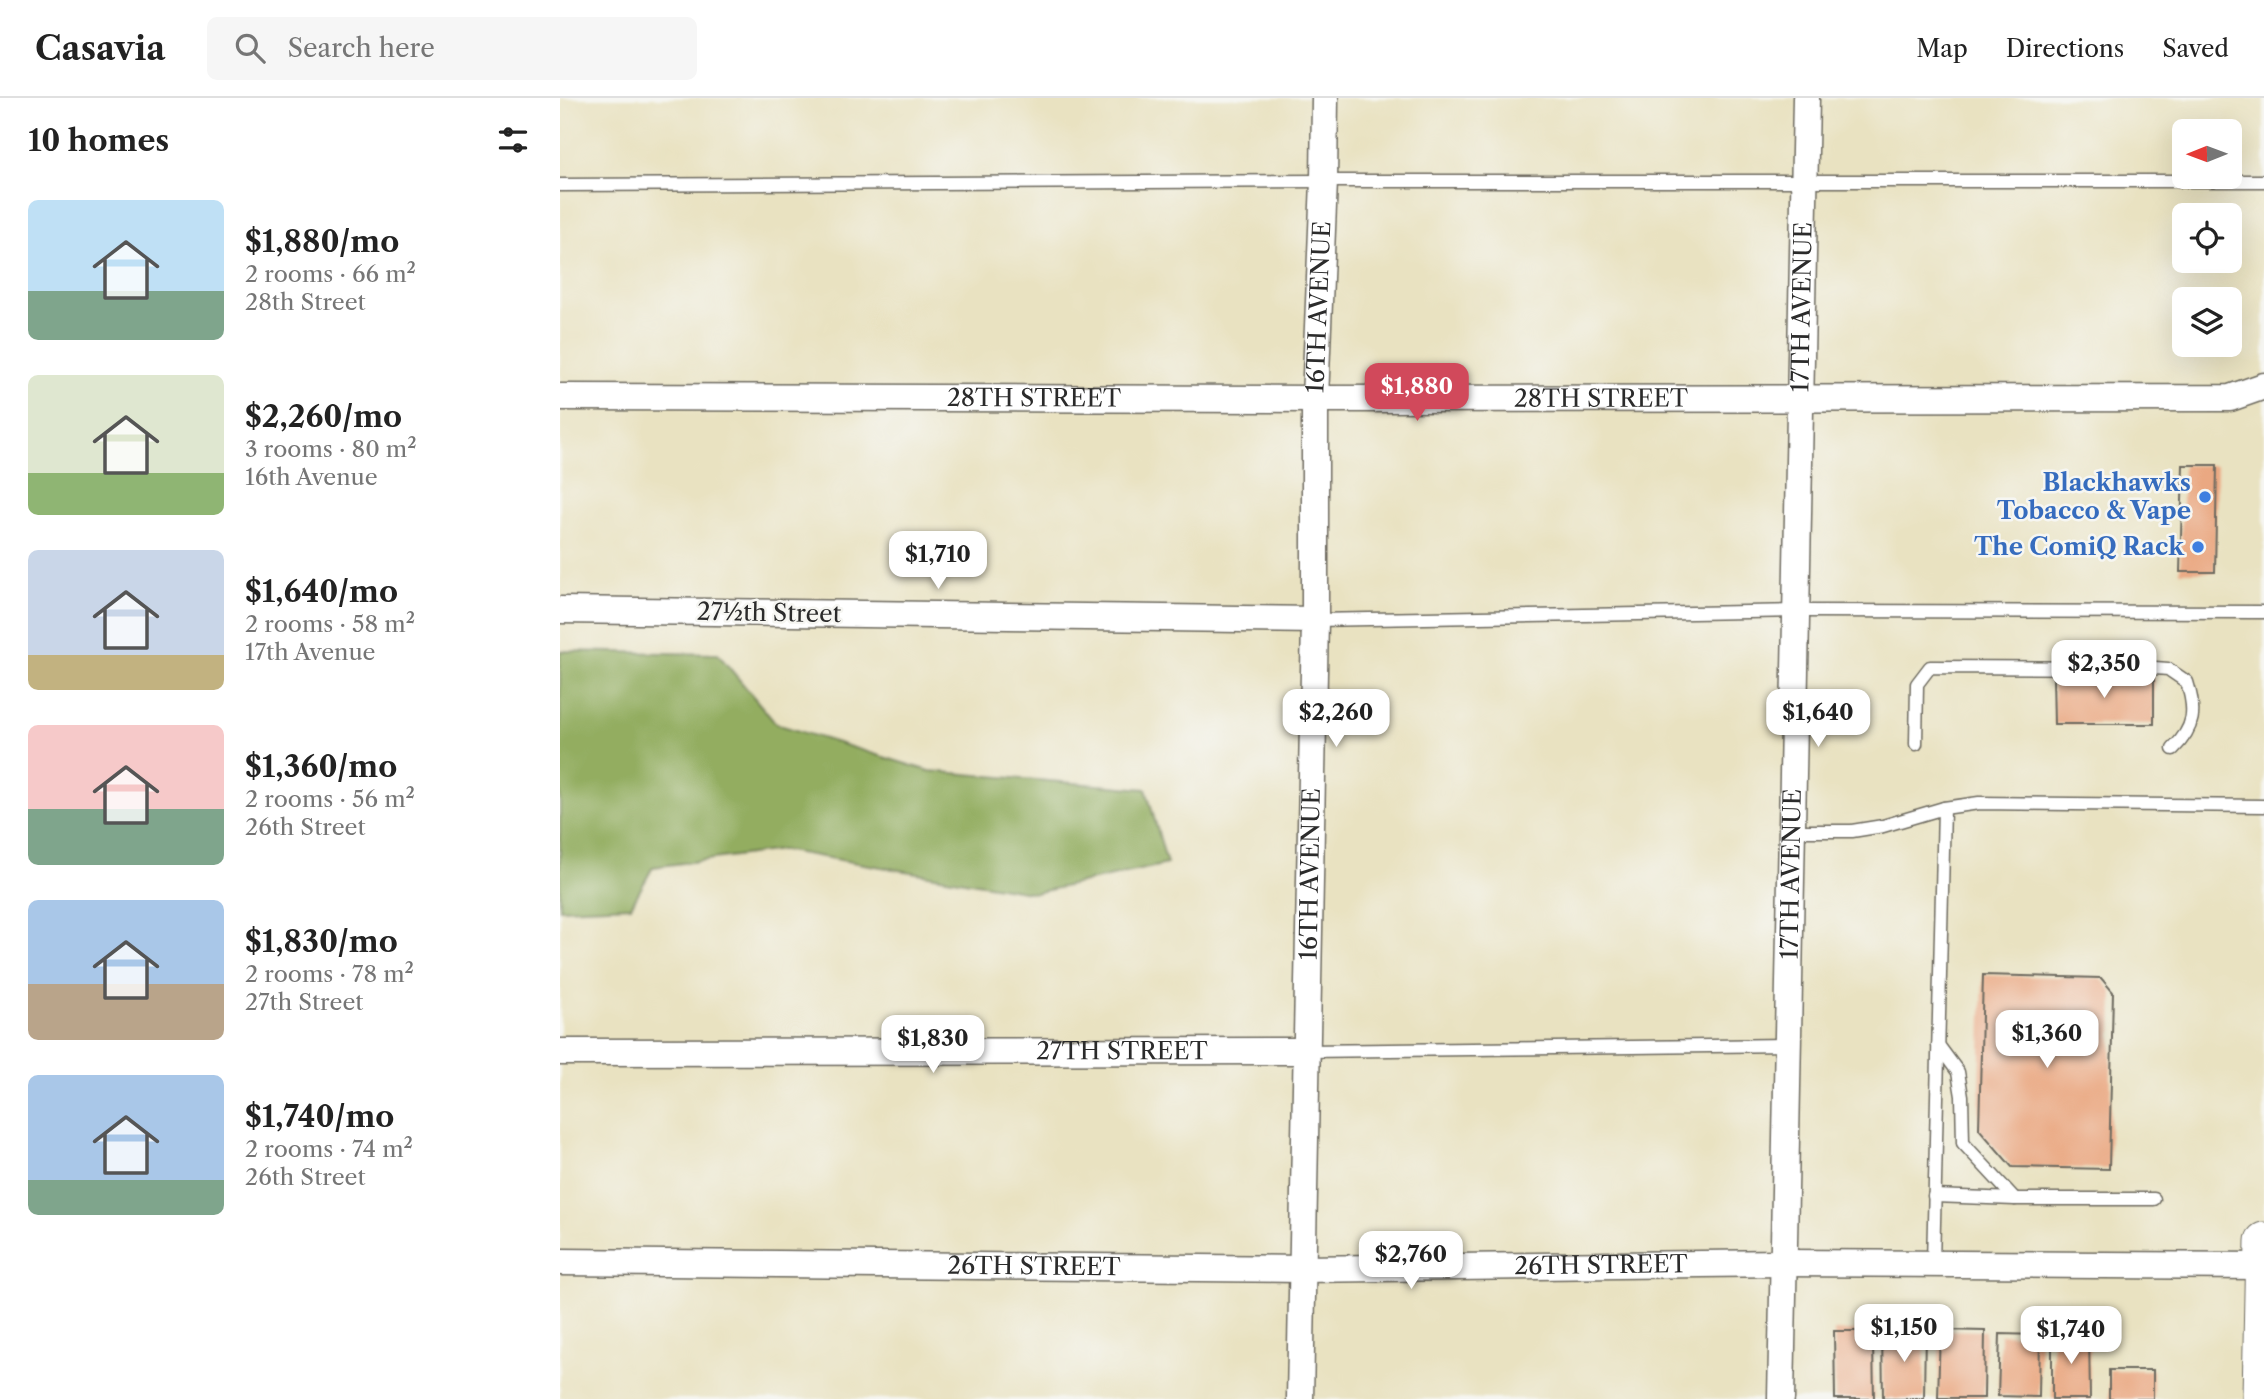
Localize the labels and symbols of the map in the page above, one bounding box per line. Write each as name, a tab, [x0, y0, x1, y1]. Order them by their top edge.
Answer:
north arrow	[2172, 119, 2242, 189]
street label: 16TH AVENUE	[1300, 221, 1336, 394]
street label: 17TH AVENUE	[1785, 222, 1818, 393]
pin: $1,880	[1360, 364, 1474, 423]
street label: 28TH STREET	[947, 383, 1121, 412]
street label: 28TH STREET	[1514, 384, 1688, 413]
place label: Blackhawks Tobacco & Vape	[1997, 468, 2191, 525]
marker: Blackhawks Tobacco & Vape	[2197, 489, 2213, 505]
pin: $1,710	[881, 532, 995, 591]
place label: The ComiQ Rack	[1974, 532, 2185, 561]
marker: The ComiQ Rack	[2190, 539, 2206, 555]
street label: 27½th Street	[697, 597, 842, 628]
pin: $2,350	[2047, 640, 2161, 700]
pin: $2,260	[1279, 690, 1393, 749]
pin: $1,640	[1761, 690, 1875, 749]
street label: 16TH AVENUE	[1293, 788, 1326, 960]
street label: 17TH AVENUE	[1774, 789, 1807, 960]
pin: $1,360	[1990, 1010, 2104, 1070]
pin: $1,830	[876, 1016, 990, 1075]
street label: 27TH STREET	[1036, 1036, 1208, 1065]
pin: $2,760	[1354, 1232, 1468, 1291]
street label: 26TH STREET	[1514, 1249, 1688, 1280]
street label: 26TH STREET	[947, 1251, 1121, 1281]
pin: $1,150	[1847, 1304, 1961, 1364]
pin: $1,740	[2014, 1306, 2128, 1366]

